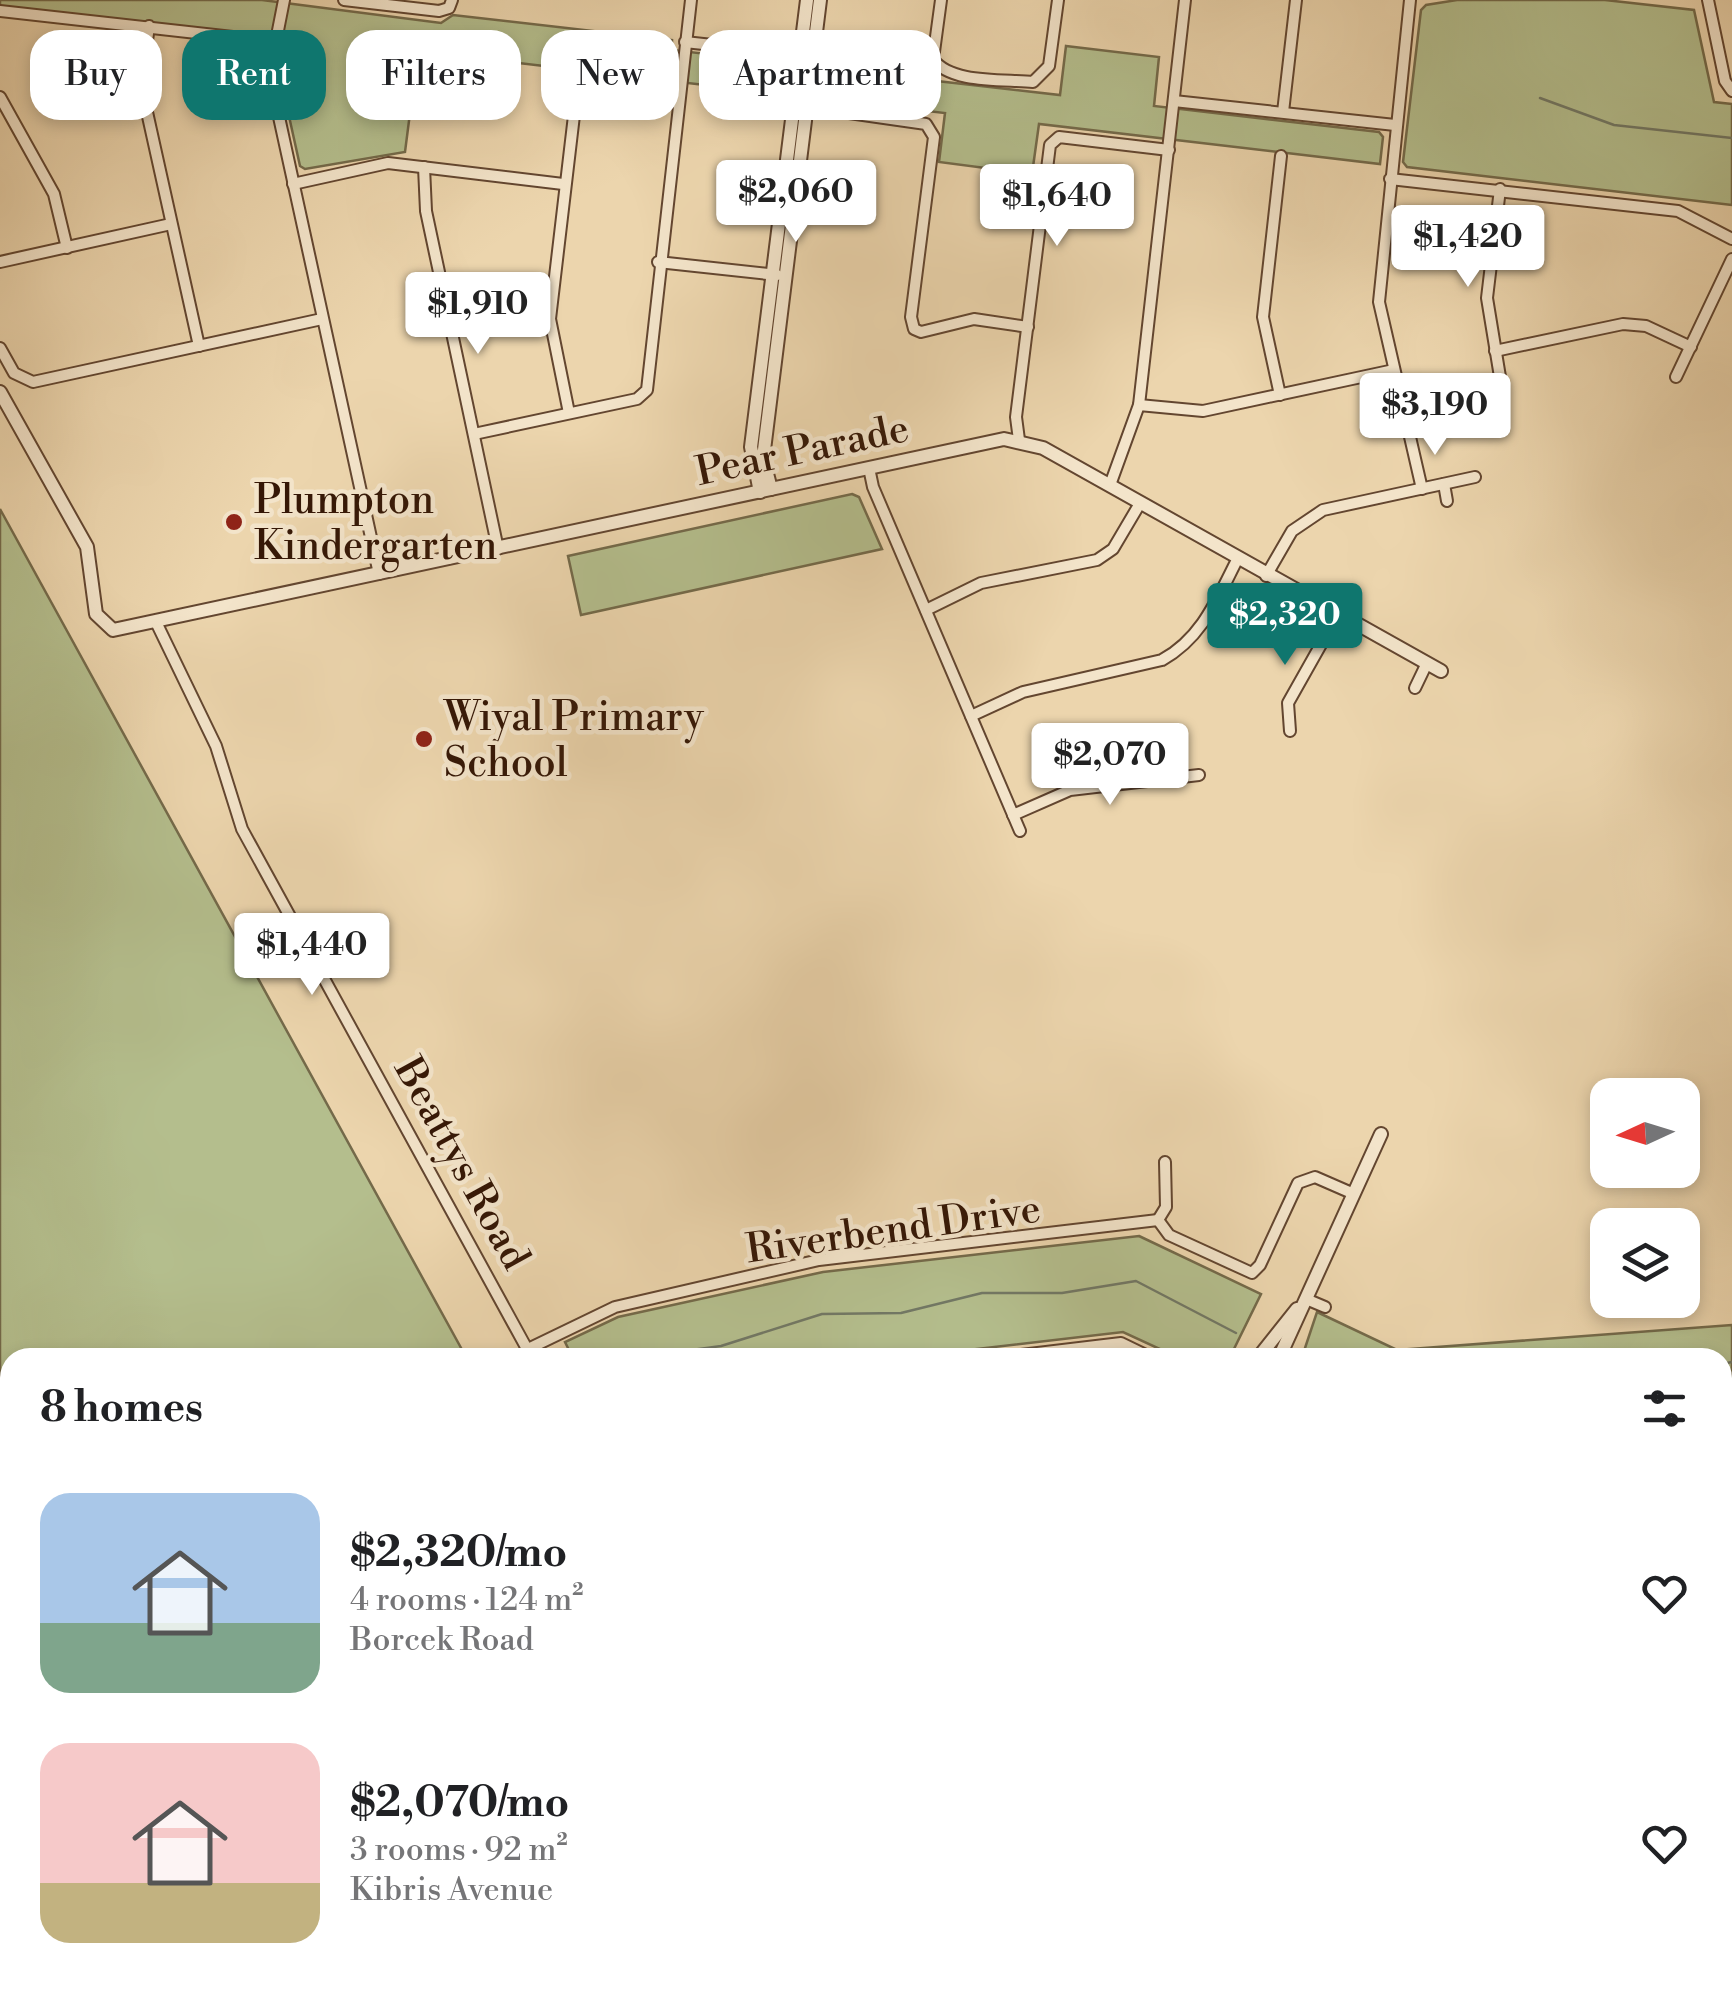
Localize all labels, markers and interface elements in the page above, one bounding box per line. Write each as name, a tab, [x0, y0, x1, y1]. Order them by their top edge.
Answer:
chip: Buy	[30, 30, 162, 120]
chip: Rent	[182, 30, 326, 120]
chip: Filters	[346, 30, 521, 120]
chip: New	[541, 30, 679, 120]
chip: Apartment	[699, 30, 941, 120]
pin: $2,060	[715, 160, 877, 245]
pin: $1,640	[976, 164, 1138, 249]
text: $2,060	[738, 172, 854, 212]
text: $1,640	[1002, 176, 1112, 216]
pin: $1,420	[1387, 205, 1549, 290]
text: $1,420	[1413, 217, 1523, 257]
pin: $1,910	[397, 272, 559, 357]
text: $1,910	[427, 284, 529, 324]
pin: $3,190	[1354, 373, 1516, 458]
text: $3,190	[1382, 385, 1488, 425]
street label: Pear Parade	[691, 404, 914, 498]
place label: Plumpton Kindergarten	[254, 476, 497, 573]
marker: Plumpton Kindergarten	[223, 511, 245, 533]
pin: $2,320	[1204, 583, 1366, 668]
text: $2,320	[1229, 595, 1341, 635]
place label: Wiyal Primary School	[442, 693, 704, 789]
pin: $2,070	[1029, 723, 1191, 808]
marker: Wiyal Primary School	[413, 728, 435, 750]
text: $2,070	[1054, 735, 1167, 775]
pin: $1,440	[231, 913, 393, 998]
text: $1,440	[256, 925, 368, 965]
street label: Beattys Road	[381, 1048, 540, 1280]
north arrow	[1590, 1078, 1700, 1188]
map controls	[1590, 1078, 1700, 1318]
street label: Riverbend Drive	[743, 1185, 1044, 1275]
button: layers	[1590, 1208, 1700, 1318]
icon: filters	[1637, 1381, 1692, 1436]
text: 8 homes	[40, 1382, 203, 1435]
text: $2,320/mo	[350, 1527, 567, 1580]
icon: home	[120, 1533, 240, 1653]
icon: heart	[1637, 1566, 1692, 1621]
text: 4 rooms · 124 m²	[350, 1580, 583, 1620]
text: Borcek Road	[350, 1620, 534, 1660]
text: $2,070/mo	[350, 1777, 569, 1830]
icon: home	[120, 1783, 240, 1903]
icon: heart	[1637, 1816, 1692, 1871]
text: 3 rooms · 92 m²	[350, 1830, 568, 1870]
text: Kibris Avenue	[350, 1870, 553, 1910]

